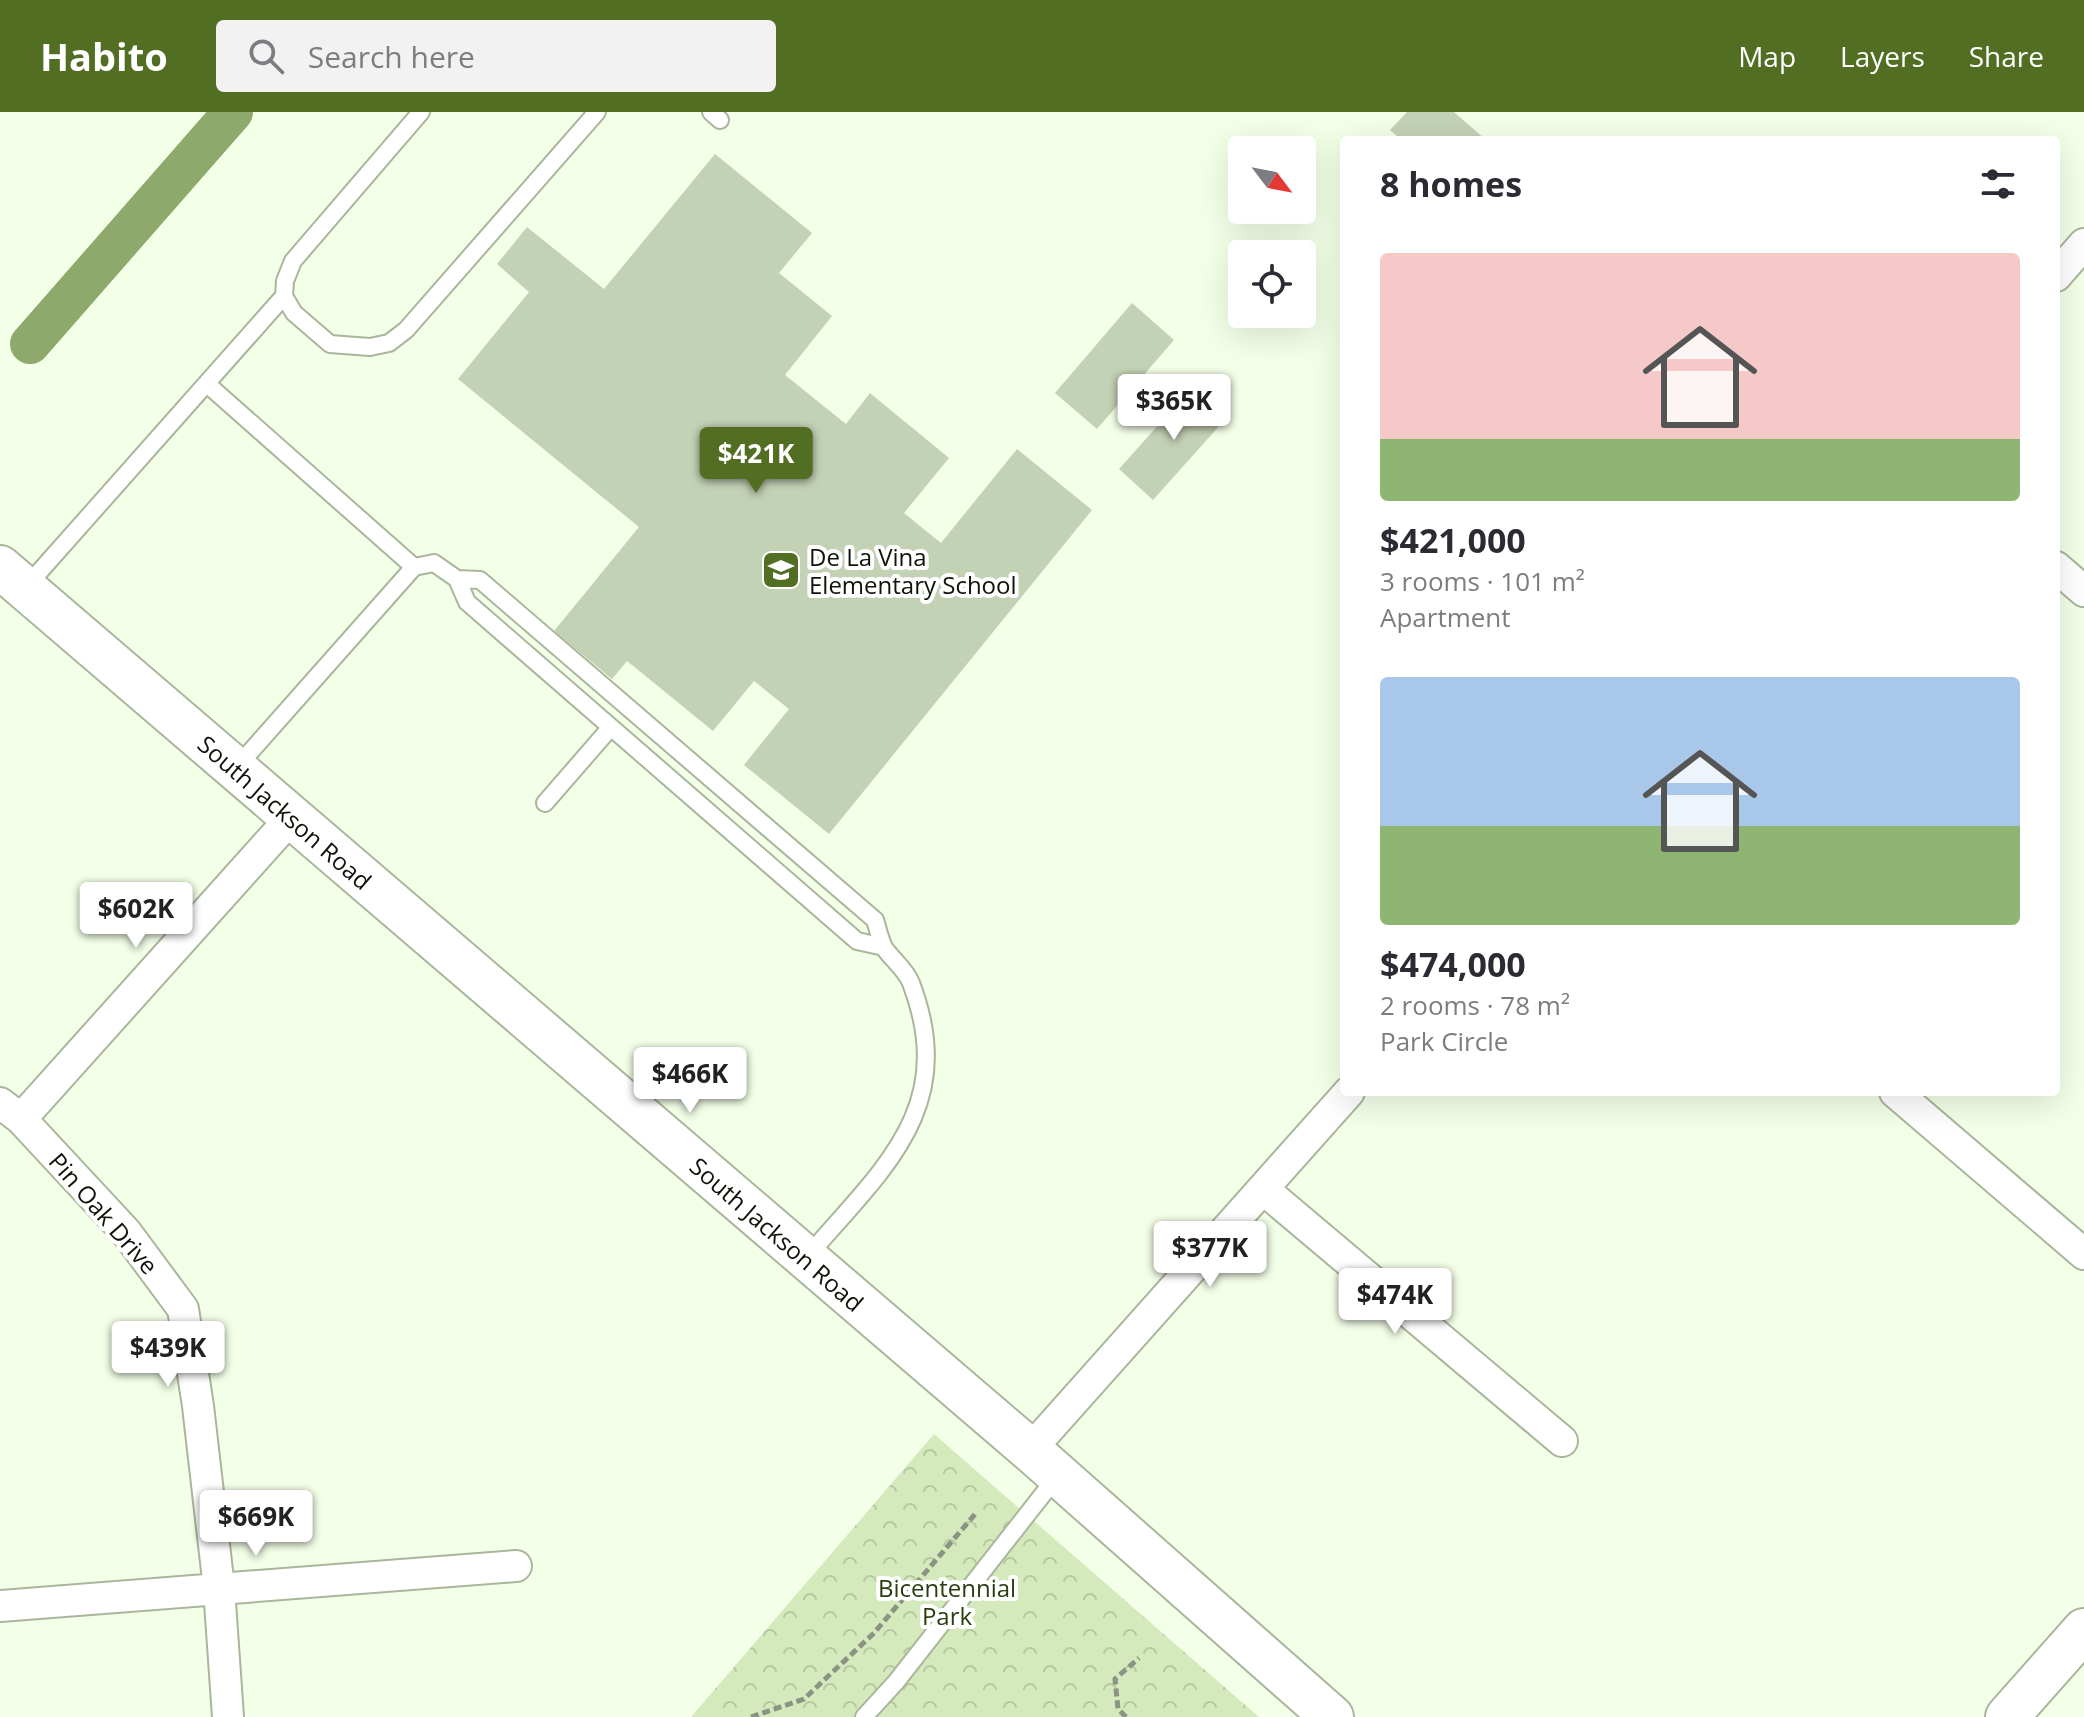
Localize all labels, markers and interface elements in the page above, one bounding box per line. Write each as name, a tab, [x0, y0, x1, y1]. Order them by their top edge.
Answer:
search box	[216, 20, 776, 92]
text: Habito	[40, 30, 168, 82]
icon: search	[244, 34, 288, 78]
text: Search here	[308, 36, 475, 77]
text: Map	[1738, 37, 1796, 75]
text: Layers	[1840, 37, 1925, 75]
text: Share	[1969, 37, 2044, 75]
north arrow	[1228, 136, 1316, 224]
map controls	[1228, 136, 1316, 328]
text: 8 homes	[1380, 161, 1522, 207]
icon: filters	[1976, 162, 2020, 206]
button: locate	[1228, 240, 1316, 328]
icon: home	[1628, 305, 1772, 449]
pin: $365K	[1118, 374, 1230, 442]
text: $365K	[1136, 382, 1212, 418]
pin: $421K	[700, 427, 812, 495]
text: $421K	[718, 435, 794, 471]
text: $421,000	[1380, 517, 1526, 563]
place label: De La Vina Elementary School	[809, 540, 1017, 601]
school or university icon: De La Vina Elementary School	[760, 549, 802, 591]
text: 3 rooms · 101 m²	[1380, 563, 1585, 599]
text: Apartment	[1380, 599, 1511, 635]
street label: South Jackson Road	[191, 727, 379, 897]
icon: home	[1628, 729, 1772, 873]
pin: $602K	[80, 882, 192, 950]
text: $602K	[98, 890, 174, 926]
text: $474,000	[1380, 941, 1526, 987]
text: 2 rooms · 78 m²	[1380, 987, 1570, 1023]
text: Park Circle	[1380, 1023, 1508, 1059]
pin: $466K	[634, 1047, 746, 1115]
text: $466K	[652, 1055, 728, 1091]
street label: Pin Oak Drive	[42, 1145, 166, 1281]
street label: South Jackson Road	[683, 1149, 871, 1319]
pin: $377K	[1154, 1221, 1266, 1289]
text: $377K	[1172, 1229, 1248, 1265]
pin: $474K	[1339, 1268, 1451, 1336]
text: $474K	[1357, 1276, 1433, 1312]
pin: $439K	[112, 1321, 224, 1389]
text: $439K	[130, 1329, 206, 1365]
pin: $669K	[200, 1490, 312, 1558]
text: $669K	[218, 1498, 294, 1534]
park label: Bicentennial Park	[878, 1571, 1016, 1632]

